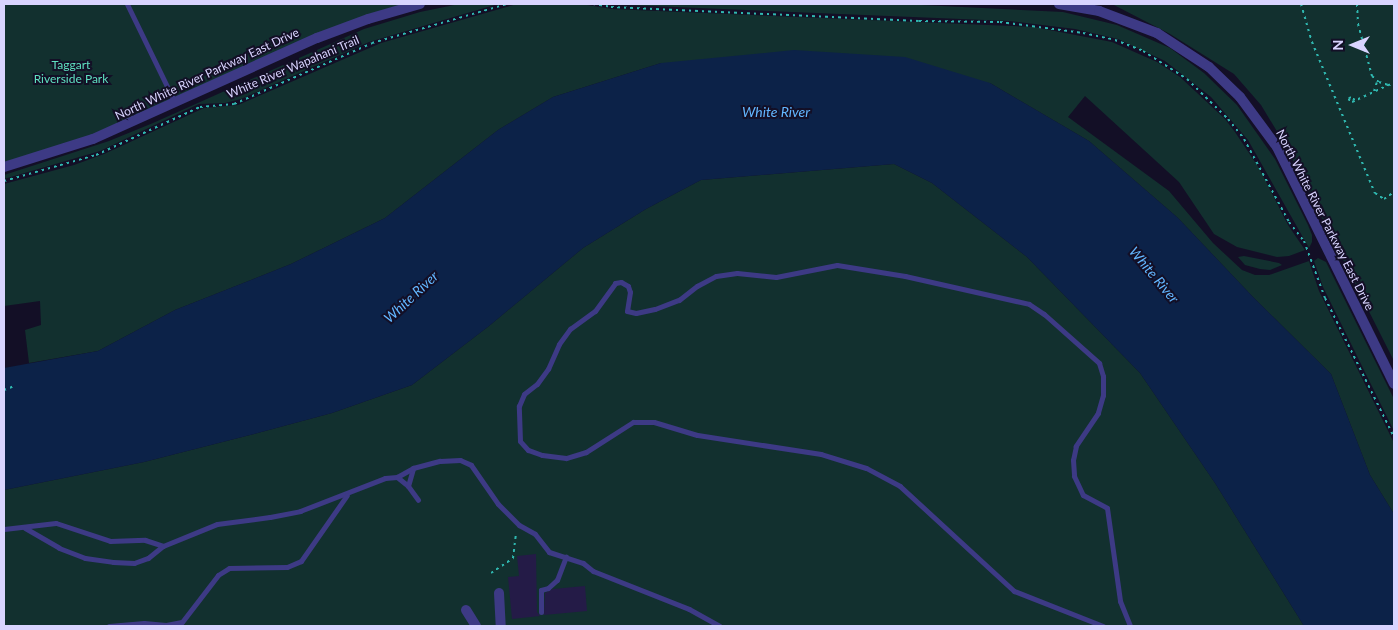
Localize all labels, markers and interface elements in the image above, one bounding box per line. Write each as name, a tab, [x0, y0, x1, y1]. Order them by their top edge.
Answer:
north arrow	[1328, 20, 1378, 70]
street label: North White River Parkway East Drive	[112, 25, 302, 123]
street label: White River Wapahani Trail	[224, 32, 362, 102]
text: N	[1329, 40, 1346, 50]
park label: Taggart Riverside Park	[34, 58, 108, 86]
water label: White River	[742, 104, 810, 120]
street label: North White River Parkway East Drive	[1273, 127, 1377, 313]
water label: White River	[1126, 244, 1182, 306]
water label: White River	[380, 268, 442, 326]

